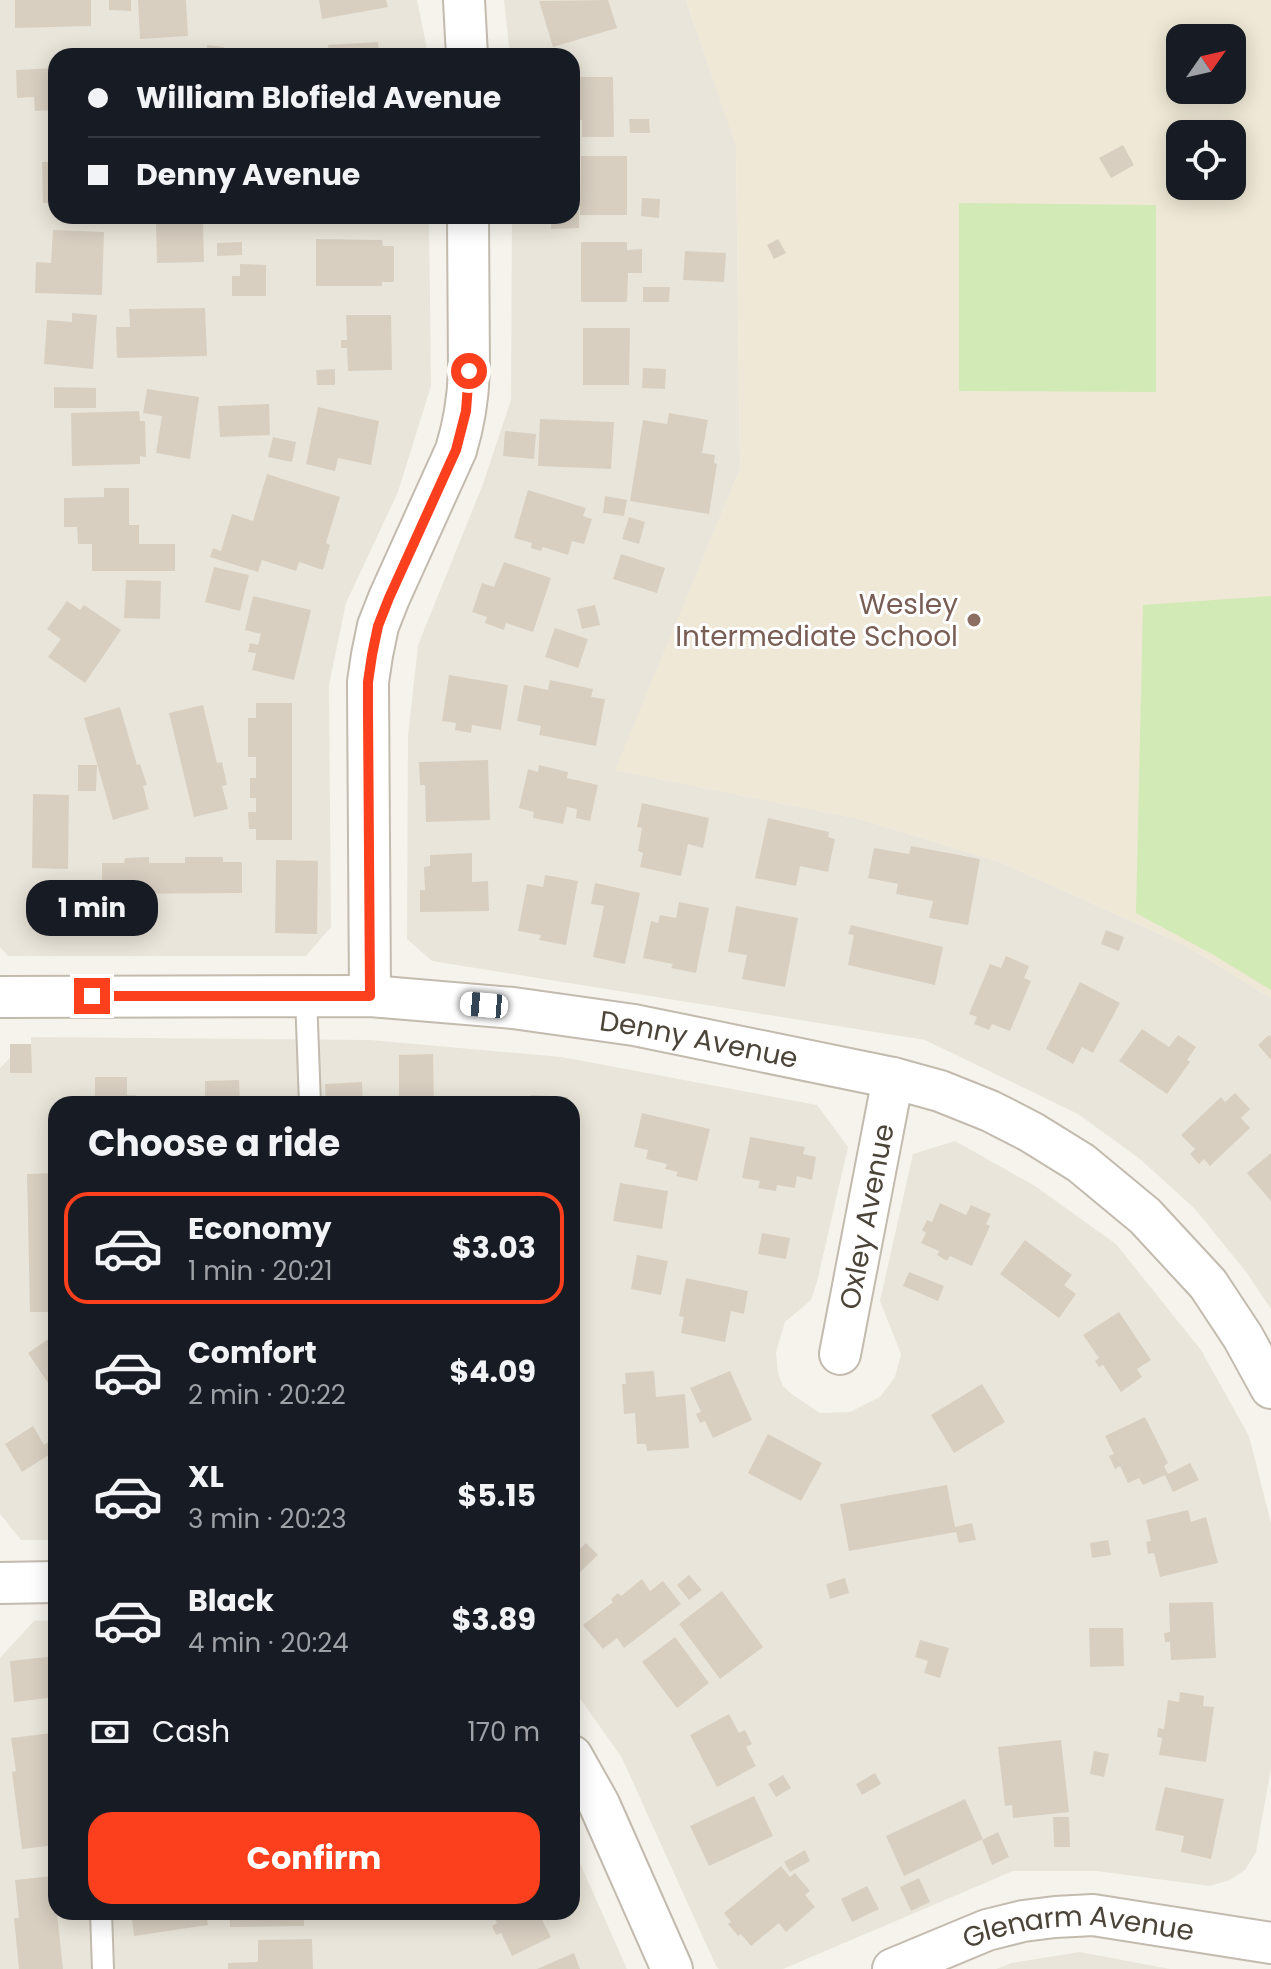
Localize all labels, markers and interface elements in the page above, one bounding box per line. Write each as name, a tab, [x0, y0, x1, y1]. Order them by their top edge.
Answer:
north arrow	[1166, 24, 1246, 104]
map controls	[1166, 24, 1246, 200]
text: William Blofield Avenue	[136, 76, 501, 119]
button: locate	[1166, 120, 1246, 200]
text: Denny Avenue	[136, 153, 360, 196]
route start	[451, 353, 487, 389]
place label: Wesley Intermediate School	[675, 585, 958, 656]
marker: Wesley Intermediate School	[965, 611, 983, 629]
callout: 1 min	[26, 880, 158, 936]
text: 1 min	[58, 890, 126, 926]
route end	[74, 978, 110, 1014]
car	[459, 991, 509, 1019]
street label: Denny Avenue	[597, 1001, 802, 1078]
text: Choose a ride	[88, 1118, 340, 1169]
street label: Oxley Avenue	[830, 1120, 903, 1313]
text: Economy	[188, 1207, 332, 1250]
icon: car	[92, 1212, 164, 1284]
text: $3.03	[452, 1226, 536, 1269]
text: 1 min · 20:21	[188, 1253, 333, 1289]
text: Comfort	[188, 1331, 317, 1374]
icon: car	[92, 1336, 164, 1408]
text: $4.09	[449, 1350, 536, 1393]
text: 2 min · 20:22	[188, 1377, 346, 1413]
text: XL	[188, 1455, 224, 1498]
icon: car	[92, 1460, 164, 1532]
text: $5.15	[458, 1474, 536, 1517]
text: 3 min · 20:23	[188, 1501, 347, 1537]
text: Black	[188, 1579, 274, 1622]
icon: car	[92, 1584, 164, 1656]
text: $3.89	[452, 1598, 536, 1641]
text: 4 min · 20:24	[188, 1625, 349, 1661]
icon: cash	[88, 1710, 132, 1754]
text: Cash	[152, 1710, 230, 1753]
text: 170 m	[467, 1714, 540, 1750]
button: Confirm	[88, 1812, 540, 1904]
street label: Glenarm Avenue	[956, 1895, 1197, 1958]

